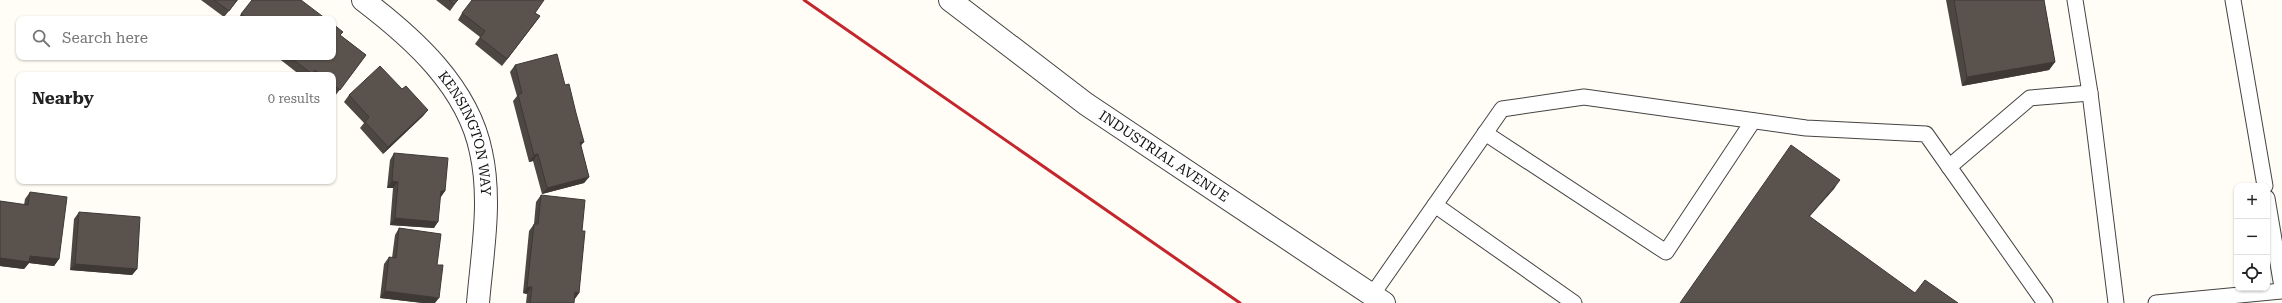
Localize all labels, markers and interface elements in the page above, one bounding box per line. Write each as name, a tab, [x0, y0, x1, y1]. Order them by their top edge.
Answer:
search box	[16, 16, 336, 60]
icon: search	[30, 27, 52, 49]
text: Search here	[62, 29, 148, 47]
street label: KENSINGTON WAY	[435, 68, 494, 197]
text: Nearby	[32, 88, 94, 108]
text: 0 results	[268, 91, 320, 106]
street label: INDUSTRIAL AVENUE	[1096, 107, 1232, 205]
map controls	[2234, 183, 2270, 291]
button: +	[2234, 183, 2270, 219]
button: −	[2234, 219, 2270, 255]
button: locate	[2234, 255, 2270, 291]

